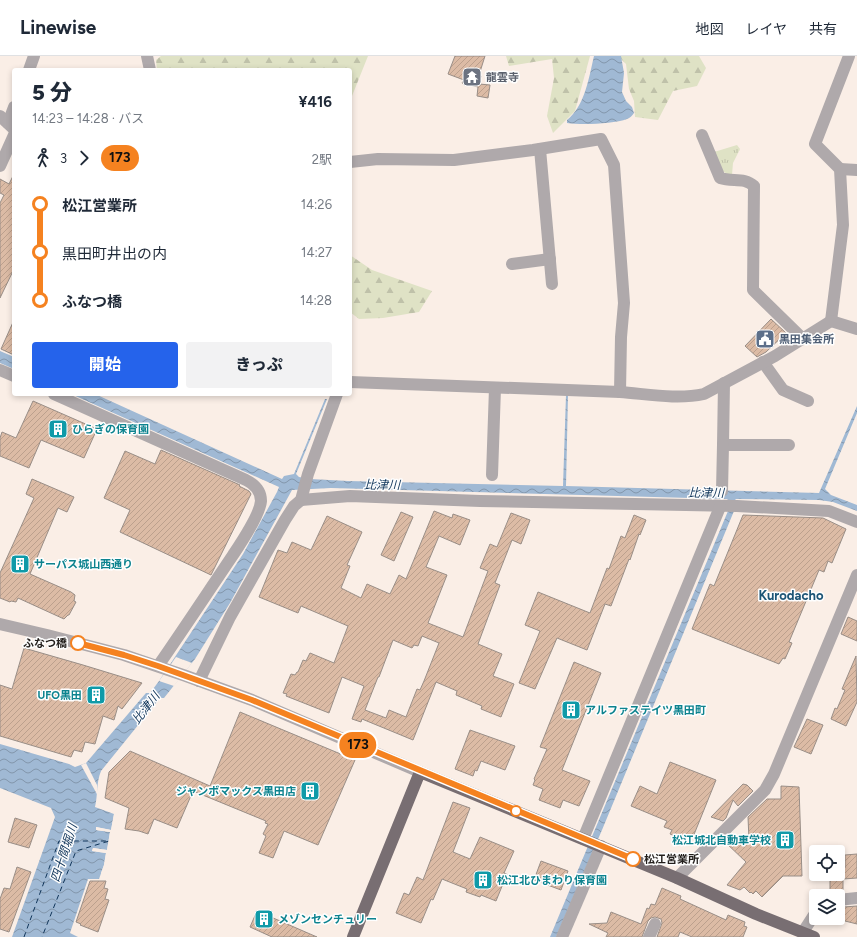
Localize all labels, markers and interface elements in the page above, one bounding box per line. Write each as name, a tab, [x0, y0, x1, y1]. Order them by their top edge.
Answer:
text: Linewise	[20, 16, 96, 39]
text: 地図	[695, 21, 723, 38]
text: レイヤ	[745, 21, 787, 38]
text: 共有	[809, 21, 837, 38]
temple icon: 龍雲寺	[461, 66, 483, 88]
place label: 龍雲寺	[486, 71, 519, 84]
text: 5 分	[32, 79, 72, 106]
text: ¥416	[299, 93, 332, 111]
text: 14:23 – 14:28 · バス	[32, 111, 144, 126]
icon: walk	[32, 147, 54, 169]
icon: forward	[73, 147, 95, 169]
text: 173	[109, 149, 131, 166]
text: 3	[60, 151, 67, 166]
text: 2駅	[312, 152, 332, 167]
text: 松江営業所	[62, 197, 137, 215]
text: 14:26	[301, 197, 332, 212]
text: 黒田町井出の内	[62, 245, 167, 263]
text: 14:27	[301, 245, 332, 260]
text: ふなつ橋	[62, 293, 122, 311]
text: 14:28	[300, 293, 332, 308]
public building icon: 黒田集会所	[754, 328, 776, 350]
place label: 黒田集会所	[779, 333, 834, 346]
button: 開始	[32, 342, 178, 388]
button: きっぷ	[186, 342, 332, 388]
building icon: ひらぎの保育園	[47, 418, 69, 440]
place label: ひらぎの保育園	[72, 423, 149, 436]
water label: 比津川	[364, 478, 402, 492]
water label: 比津川	[688, 486, 726, 500]
building icon: サーパス城山西通り	[9, 553, 31, 575]
place label: サーパス城山西通り	[34, 558, 133, 571]
district label: Kurodacho	[758, 588, 824, 603]
marker: ふなつ橋	[70, 635, 86, 651]
place label: ふなつ橋	[23, 637, 67, 650]
building icon: UFO黒田	[85, 684, 107, 706]
water label: 比津川	[129, 688, 164, 726]
place label: UFO黒田	[38, 689, 82, 702]
building icon: アルファステイツ黒田町	[560, 699, 582, 721]
place label: アルファステイツ黒田町	[585, 704, 706, 717]
line badge: 173	[335, 732, 381, 758]
text: 173	[347, 736, 369, 753]
building icon: ジャンボマックス黒田店	[299, 780, 321, 802]
place label: ジャンボマックス黒田店	[176, 785, 296, 798]
unlabelled marker	[510, 805, 522, 817]
water label: 四十間堀川	[48, 820, 81, 884]
building icon: 松江城北自動車学校	[774, 829, 796, 851]
place label: 松江城北自動車学校	[672, 834, 771, 847]
map controls	[809, 845, 845, 925]
button: locate	[809, 845, 845, 881]
marker: 松江営業所	[625, 851, 641, 867]
place label: 松江営業所	[644, 853, 699, 866]
building icon: 松江北ひまわり保育園	[472, 869, 494, 891]
place label: 松江北ひまわり保育園	[497, 874, 607, 887]
button: layers	[809, 889, 845, 925]
building icon: メゾンセンチュリー	[253, 908, 275, 930]
place label: メゾンセンチュリー	[278, 913, 377, 926]

